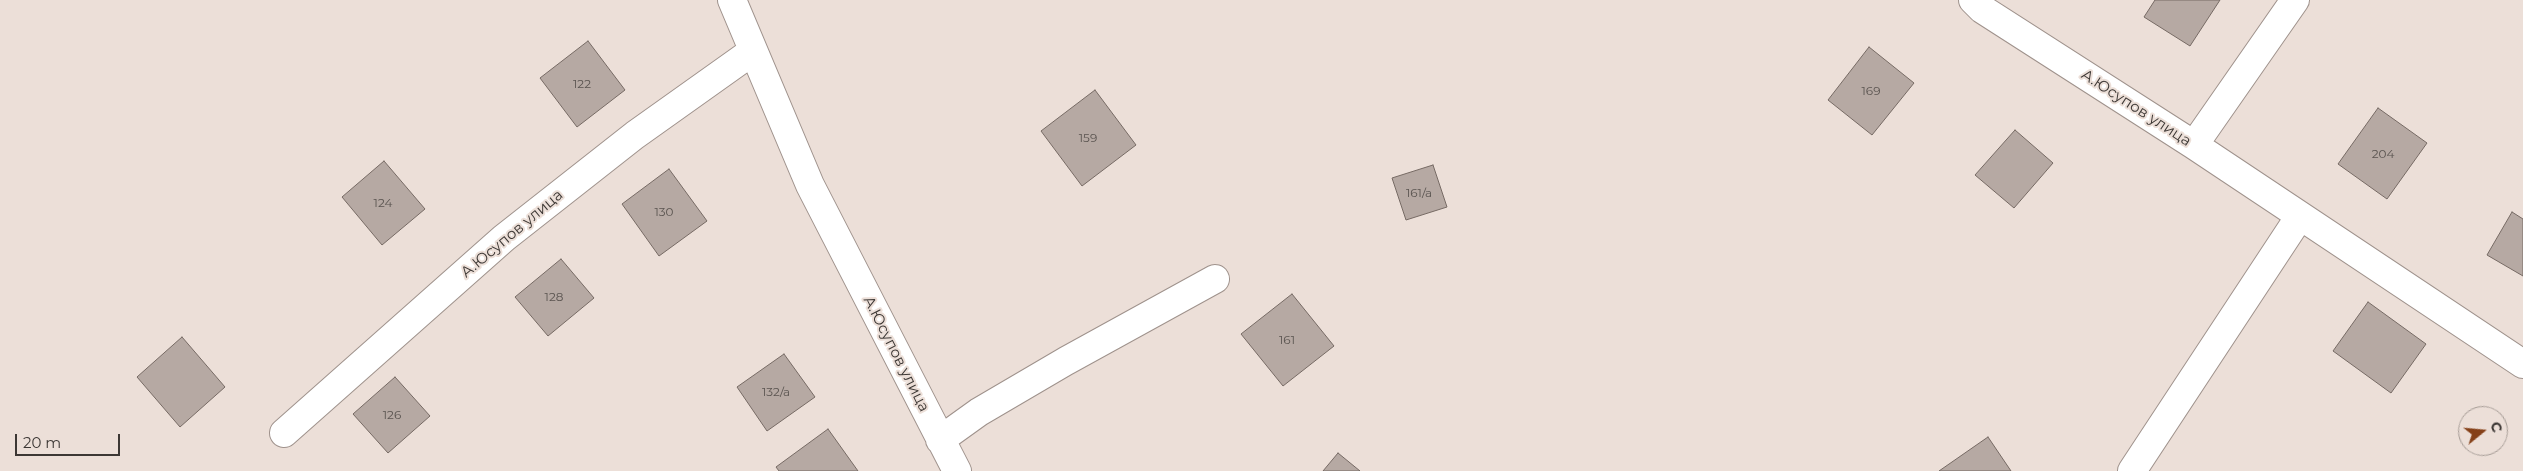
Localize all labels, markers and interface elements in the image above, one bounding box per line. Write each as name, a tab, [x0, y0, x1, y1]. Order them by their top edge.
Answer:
street label: А.Юсупов улица	[2078, 66, 2194, 150]
house number: 122	[573, 77, 591, 91]
house number: 169	[1862, 84, 1880, 98]
house number: 159	[1079, 131, 1097, 145]
house number: 204	[2372, 147, 2394, 161]
street label: А.Юсупов улица	[457, 186, 567, 282]
house number: 161/а	[1406, 186, 1432, 200]
house number: 124	[374, 196, 392, 210]
house number: 130	[654, 205, 674, 219]
house number: 128	[545, 290, 563, 304]
street label: А.Юсупов улица	[859, 293, 933, 415]
house number: 161	[1279, 333, 1295, 347]
house number: 132/а	[762, 385, 790, 399]
north arrow	[2458, 406, 2508, 456]
house number: 126	[383, 408, 401, 422]
text: С	[2486, 419, 2506, 434]
scale bar	[18, 424, 122, 456]
text: 20 m	[23, 433, 61, 452]

